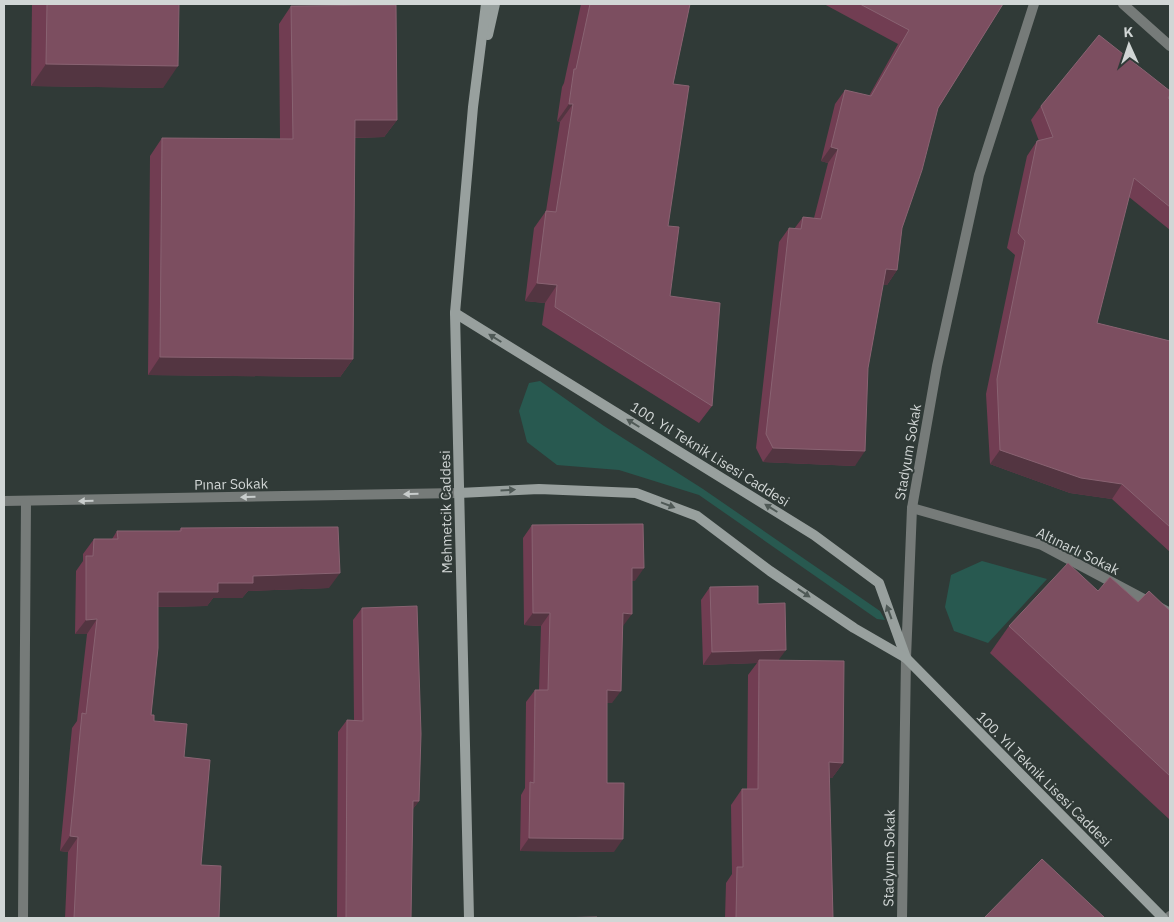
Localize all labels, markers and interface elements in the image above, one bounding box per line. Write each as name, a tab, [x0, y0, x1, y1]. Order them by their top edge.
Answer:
north arrow	[1104, 20, 1154, 70]
text: K	[1123, 23, 1134, 41]
one-way arrow	[488, 333, 501, 342]
street label: 100. Yıl Teknik Lisesi Caddesi	[627, 398, 793, 510]
street label: Stadyum Sokak	[891, 402, 925, 501]
one-way arrow	[626, 418, 639, 428]
street label: Mehmetcik Caddesi	[436, 450, 456, 574]
street label: Pınar Sokak	[194, 474, 269, 494]
one-way arrow	[500, 486, 516, 494]
one-way arrow	[402, 490, 418, 498]
one-way arrow	[240, 493, 256, 501]
one-way arrow	[77, 497, 93, 505]
one-way arrow	[661, 501, 676, 509]
one-way arrow	[765, 504, 778, 513]
street label: Altınarlı Sokak	[1033, 523, 1123, 579]
one-way arrow	[797, 588, 810, 598]
one-way arrow	[885, 605, 893, 620]
street label: 100. Yıl Teknik Lisesi Caddesi	[973, 708, 1115, 850]
street label: Stadyum Sokak	[879, 809, 899, 907]

